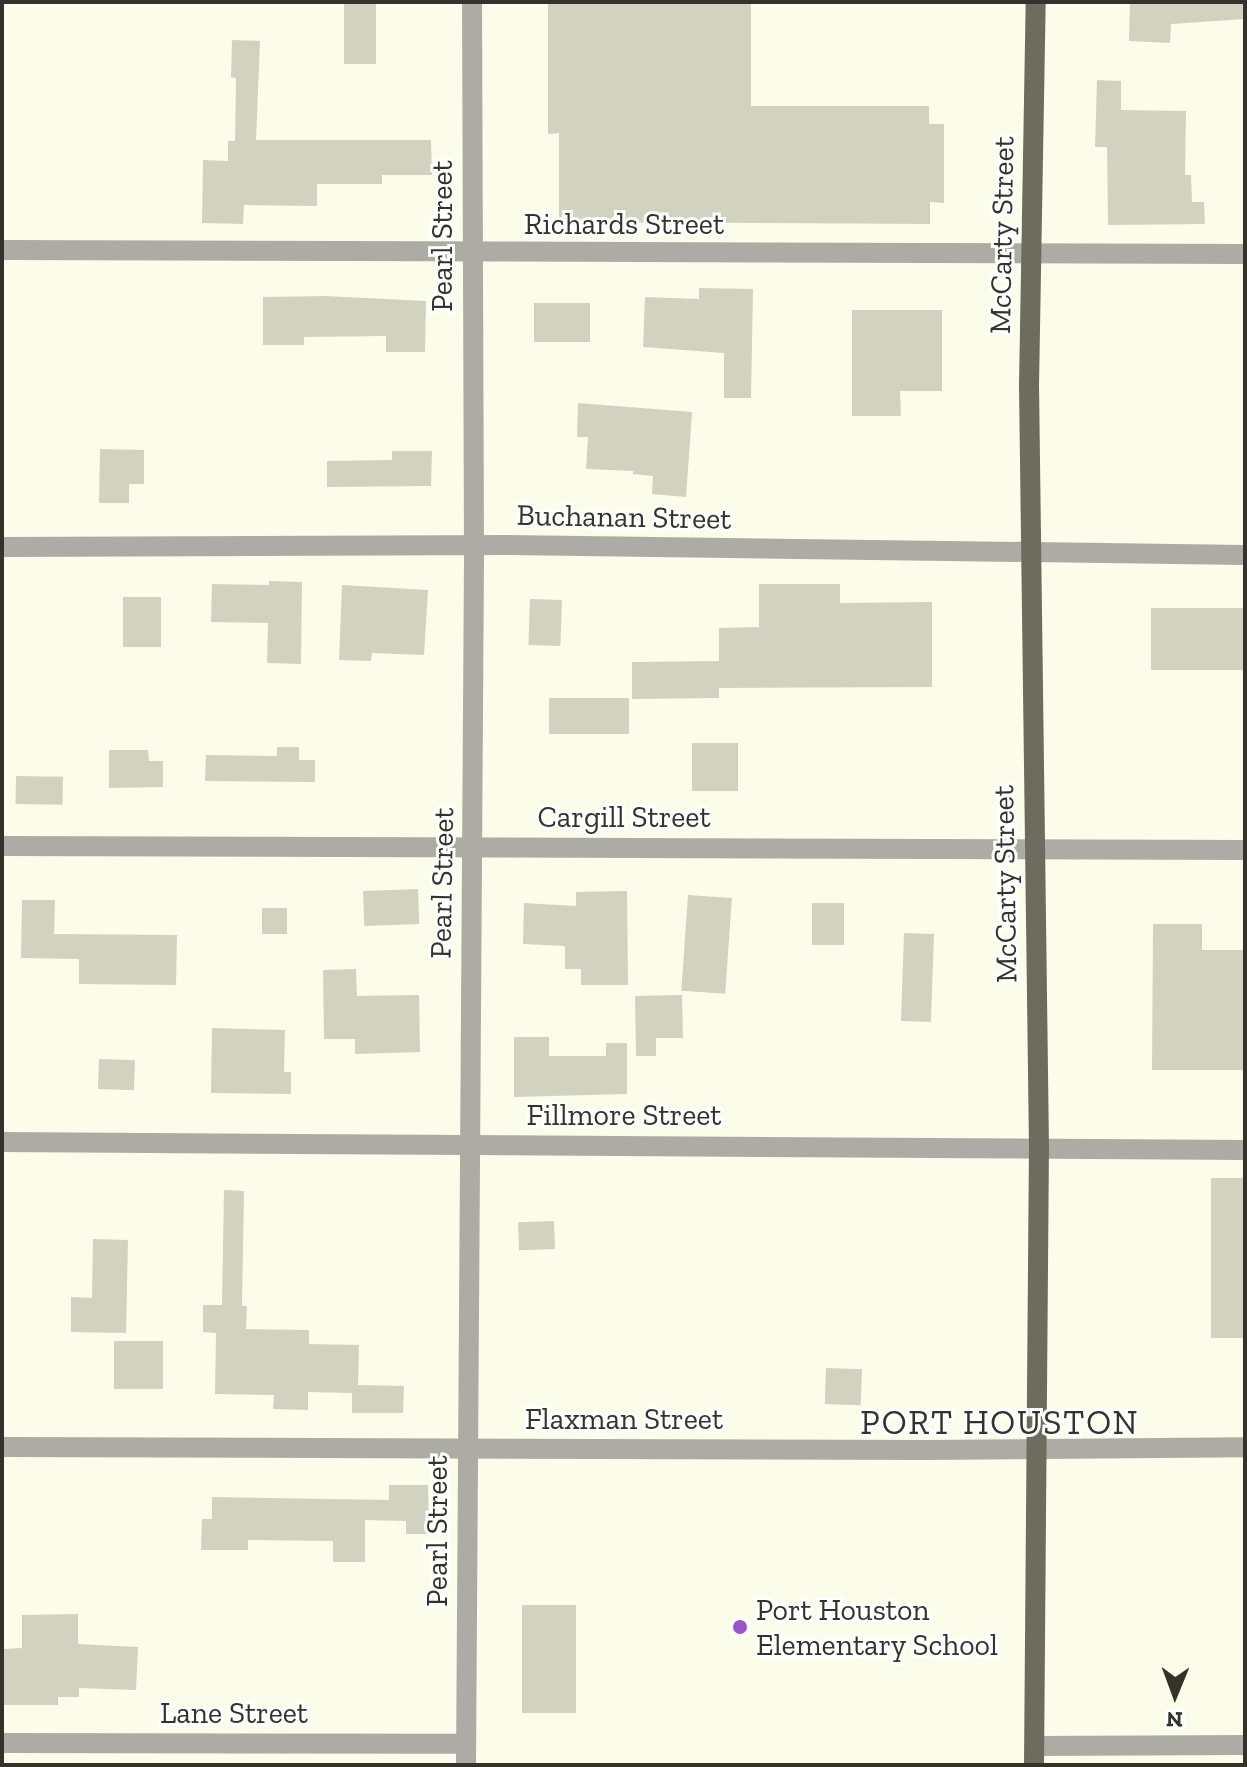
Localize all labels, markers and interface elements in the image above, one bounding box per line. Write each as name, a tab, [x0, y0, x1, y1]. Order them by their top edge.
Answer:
street label: McCarty Street	[982, 135, 1022, 335]
street label: Pearl Street	[424, 160, 460, 312]
street label: Richards Street	[524, 206, 724, 242]
street label: Buchanan Street	[516, 497, 732, 537]
street label: McCarty Street	[985, 784, 1025, 984]
street label: Cargill Street	[537, 799, 711, 835]
street label: Pearl Street	[423, 807, 461, 959]
street label: Fillmore Street	[527, 1097, 721, 1133]
street label: Flaxman Street	[525, 1401, 723, 1437]
district label: PORT HOUSTON	[860, 1403, 1140, 1443]
street label: Pearl Street	[419, 1455, 455, 1607]
place label: Port Houston Elementary School	[756, 1592, 999, 1662]
marker: Port Houston Elementary School	[731, 1618, 749, 1636]
north arrow	[1135, 1655, 1215, 1735]
street label: Lane Street	[160, 1695, 308, 1731]
text: N	[1166, 1706, 1183, 1733]

